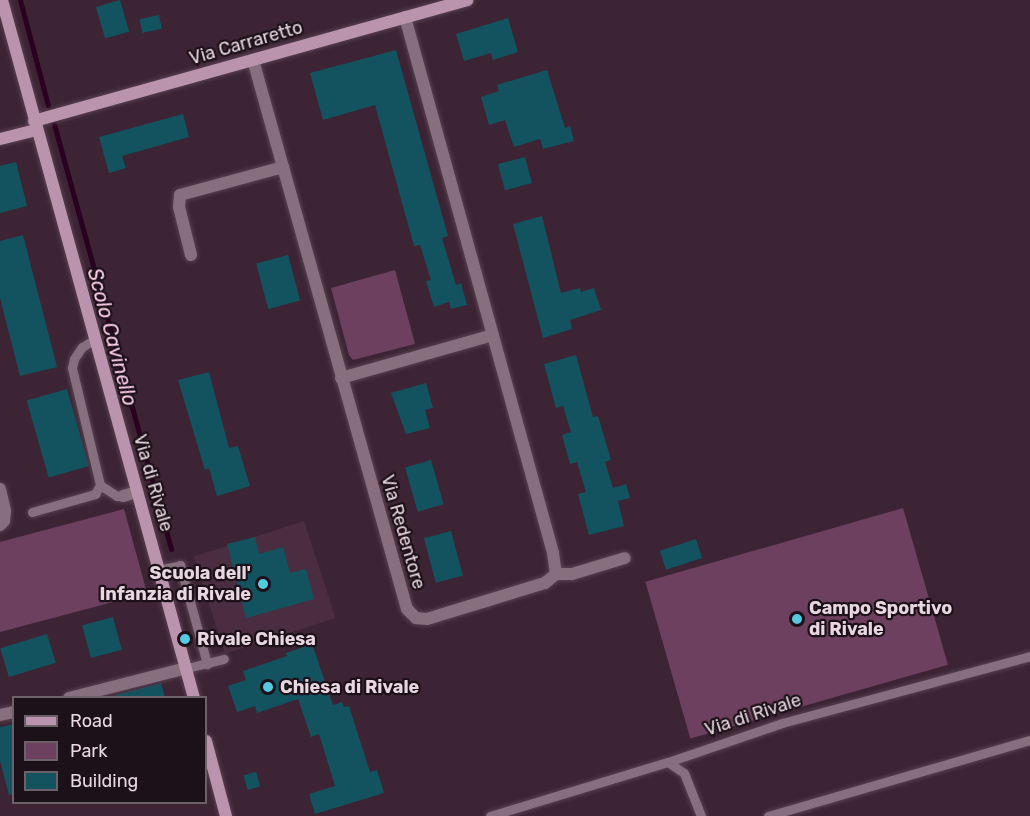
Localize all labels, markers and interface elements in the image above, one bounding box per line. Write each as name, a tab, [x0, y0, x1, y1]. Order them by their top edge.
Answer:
street label: Via Carraretto	[187, 17, 305, 69]
water label: Scolo Cavinello	[82, 266, 142, 408]
street label: Via di Rivale	[129, 432, 177, 534]
street label: Via Redentore	[376, 472, 430, 592]
place label: Scuola dell' Infanzia di Rivale	[99, 563, 251, 606]
marker: Scuola dell' Infanzia di Rivale	[256, 577, 270, 591]
place label: Campo Sportivo di Rivale	[809, 598, 952, 640]
marker: Campo Sportivo di Rivale	[790, 612, 804, 626]
place label: Rivale Chiesa	[197, 628, 316, 650]
marker: Rivale Chiesa	[178, 632, 192, 646]
place label: Chiesa di Rivale	[280, 676, 419, 698]
marker: Chiesa di Rivale	[261, 680, 275, 694]
street label: Via di Rivale	[702, 689, 804, 741]
legend	[12, 696, 207, 804]
text: Road	[70, 710, 113, 732]
text: Park	[70, 740, 107, 762]
text: Building	[70, 770, 138, 792]

